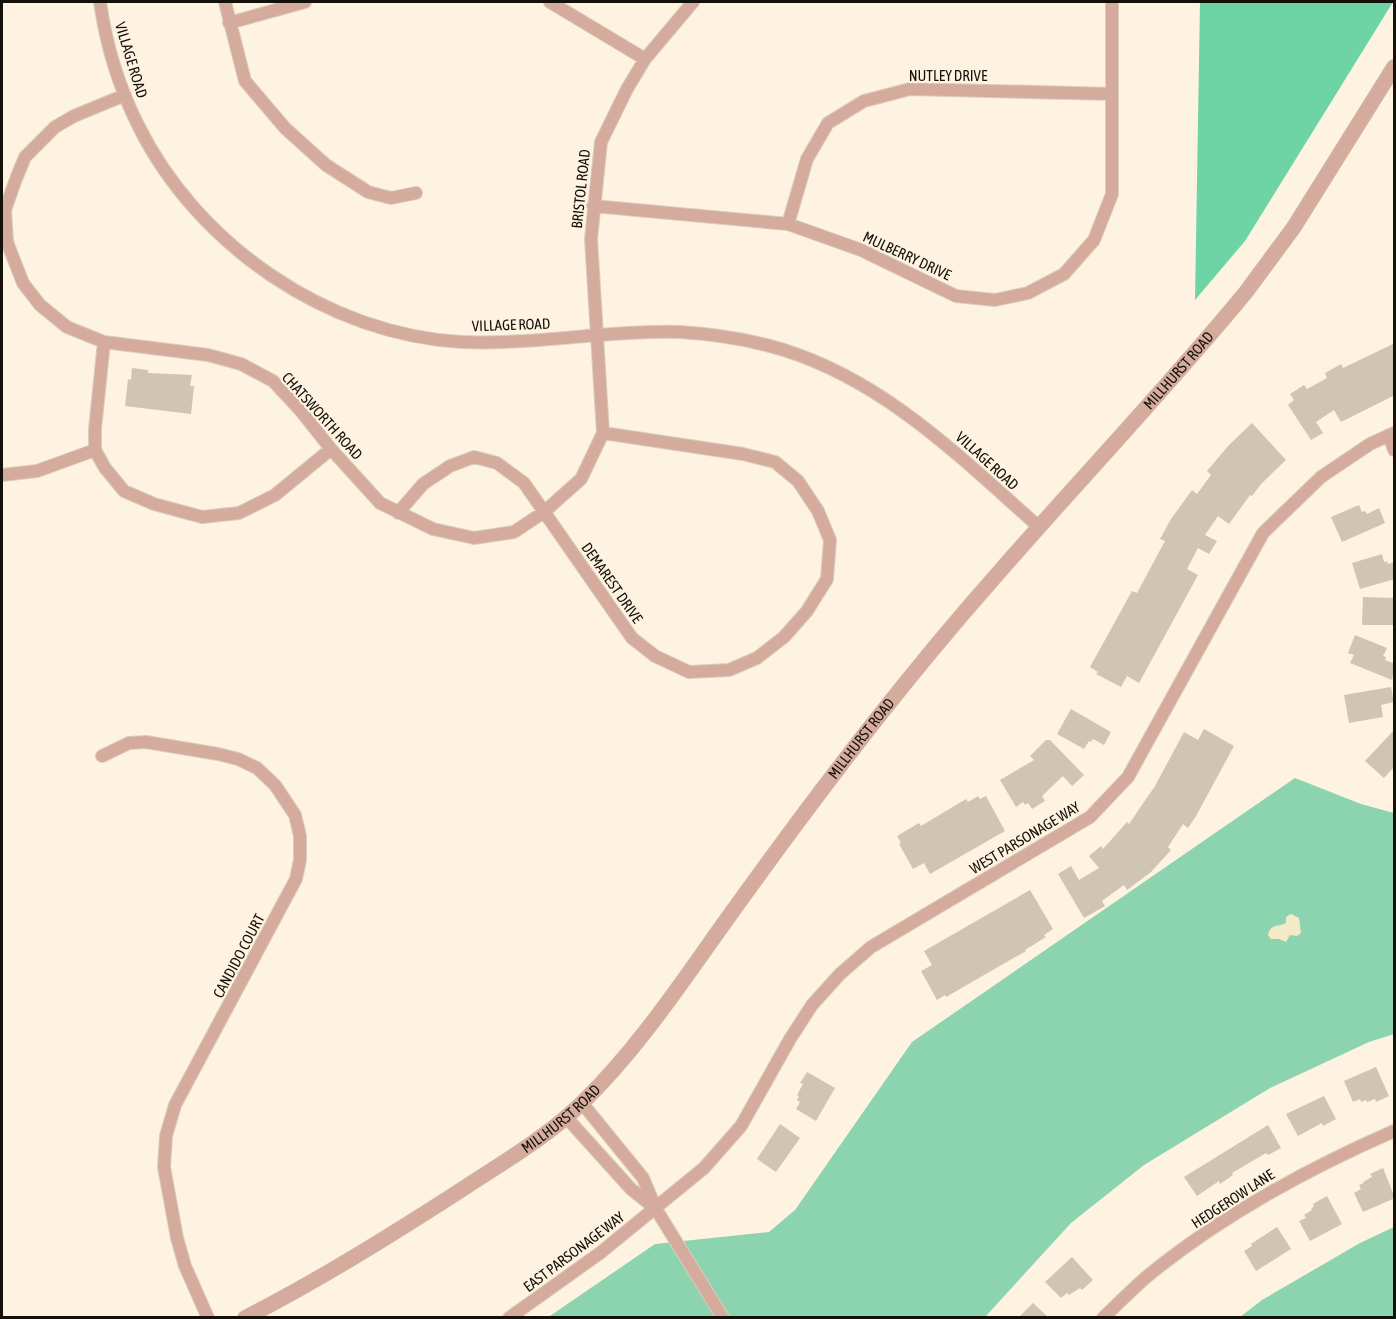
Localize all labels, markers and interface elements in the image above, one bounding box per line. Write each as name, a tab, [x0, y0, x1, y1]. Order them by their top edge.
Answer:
street label: VILLAGE ROAD	[112, 20, 151, 100]
street label: NUTLEY DRIVE	[909, 67, 988, 84]
street label: BRISTOL ROAD	[568, 149, 593, 229]
street label: MULBERRY DRIVE	[860, 228, 955, 284]
street label: VILLAGE ROAD	[472, 315, 550, 334]
street label: MILLHURST ROAD	[1140, 328, 1217, 413]
street label: CHATSWORTH ROAD	[279, 369, 366, 463]
street label: VILLAGE ROAD	[953, 428, 1022, 493]
street label: DEMAREST DRIVE	[578, 539, 647, 627]
street label: MILLHURST ROAD	[824, 695, 898, 782]
street label: WEST PARSONAGE WAY	[967, 798, 1083, 877]
street label: CANDIDO COURT	[209, 911, 268, 1001]
street label: MILLHURST ROAD	[518, 1081, 603, 1156]
street label: HEDGEROW LANE	[1188, 1165, 1278, 1232]
street label: EAST PARSONAGE WAY	[520, 1208, 628, 1295]

